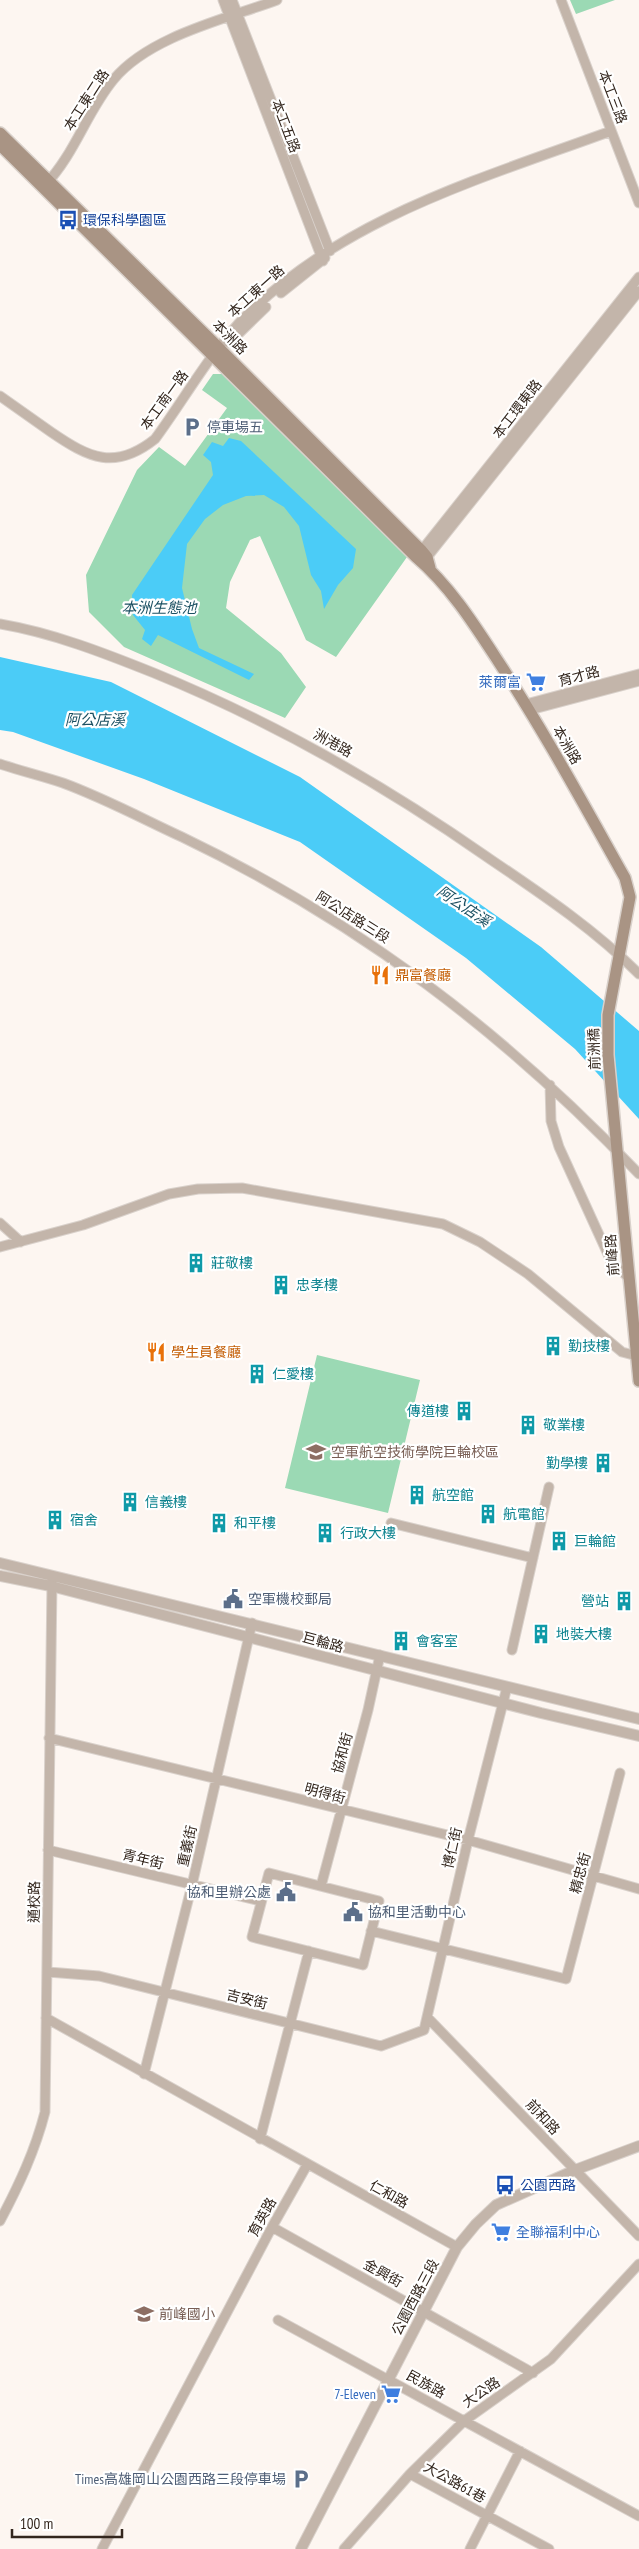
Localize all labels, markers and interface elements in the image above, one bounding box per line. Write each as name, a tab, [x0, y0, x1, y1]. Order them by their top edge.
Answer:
street label: 本工東二路	[59, 66, 113, 134]
street label: 本工三路	[595, 68, 631, 126]
street label: 本工五路	[268, 97, 304, 155]
bus stop icon: 環保科學園區	[57, 209, 79, 231]
place label: 環保科學園區	[83, 211, 167, 229]
street label: 本工東一路	[224, 261, 288, 321]
street label: 本洲路	[209, 316, 251, 358]
street label: 本工南一路	[136, 366, 192, 434]
street label: 本工環東路	[488, 376, 546, 442]
parking icon: 停車場五	[181, 416, 203, 438]
place label: 停車場五	[207, 418, 263, 436]
water label: 本洲生態池	[121, 598, 198, 617]
street label: 育才路	[556, 662, 602, 690]
supermarket icon: 萊爾富	[525, 671, 547, 693]
place label: 萊爾富	[479, 673, 521, 691]
water label: 阿公店溪	[65, 710, 127, 729]
street label: 本洲路	[549, 722, 585, 768]
street label: 洲港路	[310, 725, 356, 761]
water label: 阿公店溪	[434, 881, 496, 932]
street label: 阿公店路三段	[313, 887, 393, 947]
restaurant icon: 鼎富餐廳	[369, 964, 391, 986]
place label: 鼎富餐廳	[395, 966, 451, 984]
street label: 前洲橋	[584, 1028, 604, 1070]
street label: 前峰路	[601, 1233, 623, 1277]
building icon: 莊敬樓	[185, 1252, 207, 1274]
place label: 莊敬樓	[211, 1254, 253, 1272]
building icon: 忠孝樓	[270, 1274, 292, 1296]
place label: 忠孝樓	[296, 1276, 338, 1294]
building icon: 勤技樓	[542, 1335, 564, 1357]
place label: 勤技樓	[568, 1337, 610, 1355]
restaurant icon: 學生員餐廳	[145, 1341, 167, 1363]
place label: 學生員餐廳	[171, 1343, 241, 1361]
building icon: 仁愛樓	[246, 1363, 268, 1385]
place label: 仁愛樓	[272, 1365, 314, 1383]
building icon: 傳道樓	[453, 1400, 475, 1422]
place label: 傳道樓	[407, 1402, 449, 1420]
building icon: 敬業樓	[517, 1414, 539, 1436]
place label: 敬業樓	[543, 1416, 585, 1434]
school or university icon: 空軍航空技術學院巨輪校區	[305, 1441, 327, 1463]
place label: 空軍航空技術學院巨輪校區	[331, 1443, 499, 1461]
building icon: 勤學樓	[592, 1452, 614, 1474]
place label: 勤學樓	[546, 1454, 588, 1472]
building icon: 航空館	[406, 1484, 428, 1506]
place label: 航空館	[432, 1486, 474, 1504]
building icon: 信義樓	[119, 1491, 141, 1513]
place label: 信義樓	[145, 1493, 187, 1511]
building icon: 航電館	[477, 1503, 499, 1525]
place label: 航電館	[503, 1505, 545, 1523]
building icon: 宿舍	[44, 1509, 66, 1531]
place label: 宿舍	[70, 1511, 98, 1529]
building icon: 和平樓	[208, 1512, 230, 1534]
place label: 和平樓	[234, 1514, 276, 1532]
building icon: 行政大樓	[314, 1522, 336, 1544]
place label: 行政大樓	[340, 1524, 396, 1542]
building icon: 巨輪館	[548, 1530, 570, 1552]
place label: 巨輪館	[574, 1532, 616, 1550]
public building icon: 空軍機校郵局	[222, 1588, 244, 1610]
place label: 空軍機校郵局	[248, 1590, 332, 1608]
building icon: 營站	[613, 1590, 635, 1612]
place label: 營站	[581, 1592, 609, 1610]
building icon: 地裝大樓	[530, 1623, 552, 1645]
place label: 地裝大樓	[556, 1625, 612, 1643]
street label: 巨輪路	[300, 1628, 346, 1656]
building icon: 會客室	[390, 1630, 412, 1652]
place label: 會客室	[416, 1632, 458, 1650]
street label: 協和街	[328, 1730, 356, 1776]
street label: 明得街	[302, 1779, 348, 1807]
street label: 重義街	[174, 1824, 200, 1868]
street label: 博仁街	[439, 1826, 465, 1870]
street label: 青年街	[120, 1845, 166, 1873]
street label: 精忠街	[566, 1850, 594, 1896]
street label: 通校路	[25, 1881, 43, 1923]
public building icon: 協和里辦公處	[275, 1881, 297, 1903]
place label: 協和里辦公處	[187, 1883, 271, 1901]
public building icon: 協和里活動中心	[342, 1901, 364, 1923]
place label: 協和里活動中心	[368, 1903, 466, 1921]
street label: 吉安街	[224, 1985, 270, 2013]
street label: 前和路	[522, 2096, 564, 2138]
bus stop icon: 公園西路	[494, 2174, 516, 2196]
street label: 仁和路	[366, 2176, 412, 2212]
place label: 公園西路	[520, 2176, 576, 2194]
street label: 育英路	[244, 2194, 280, 2240]
supermarket icon: 全聯福利中心	[490, 2221, 512, 2243]
place label: 全聯福利中心	[516, 2223, 600, 2241]
street label: 金興街	[360, 2255, 406, 2291]
street label: 公園西路三段	[387, 2256, 443, 2338]
school or university icon: 前峰國小	[133, 2303, 155, 2325]
place label: 前峰國小	[159, 2305, 215, 2323]
street label: 民族路	[403, 2366, 449, 2402]
street label: 大公路	[459, 2373, 503, 2411]
supermarket icon: 7-Eleven	[380, 2383, 402, 2405]
place label: 7-Eleven	[334, 2385, 376, 2403]
street label: 大公路61巷	[421, 2457, 489, 2507]
parking icon: Times高雄岡山公園西路三段停車場	[290, 2468, 312, 2490]
place label: Times高雄岡山公園西路三段停車場	[75, 2470, 286, 2488]
scale bar	[12, 2506, 122, 2538]
text: 100 m	[20, 2514, 53, 2533]

